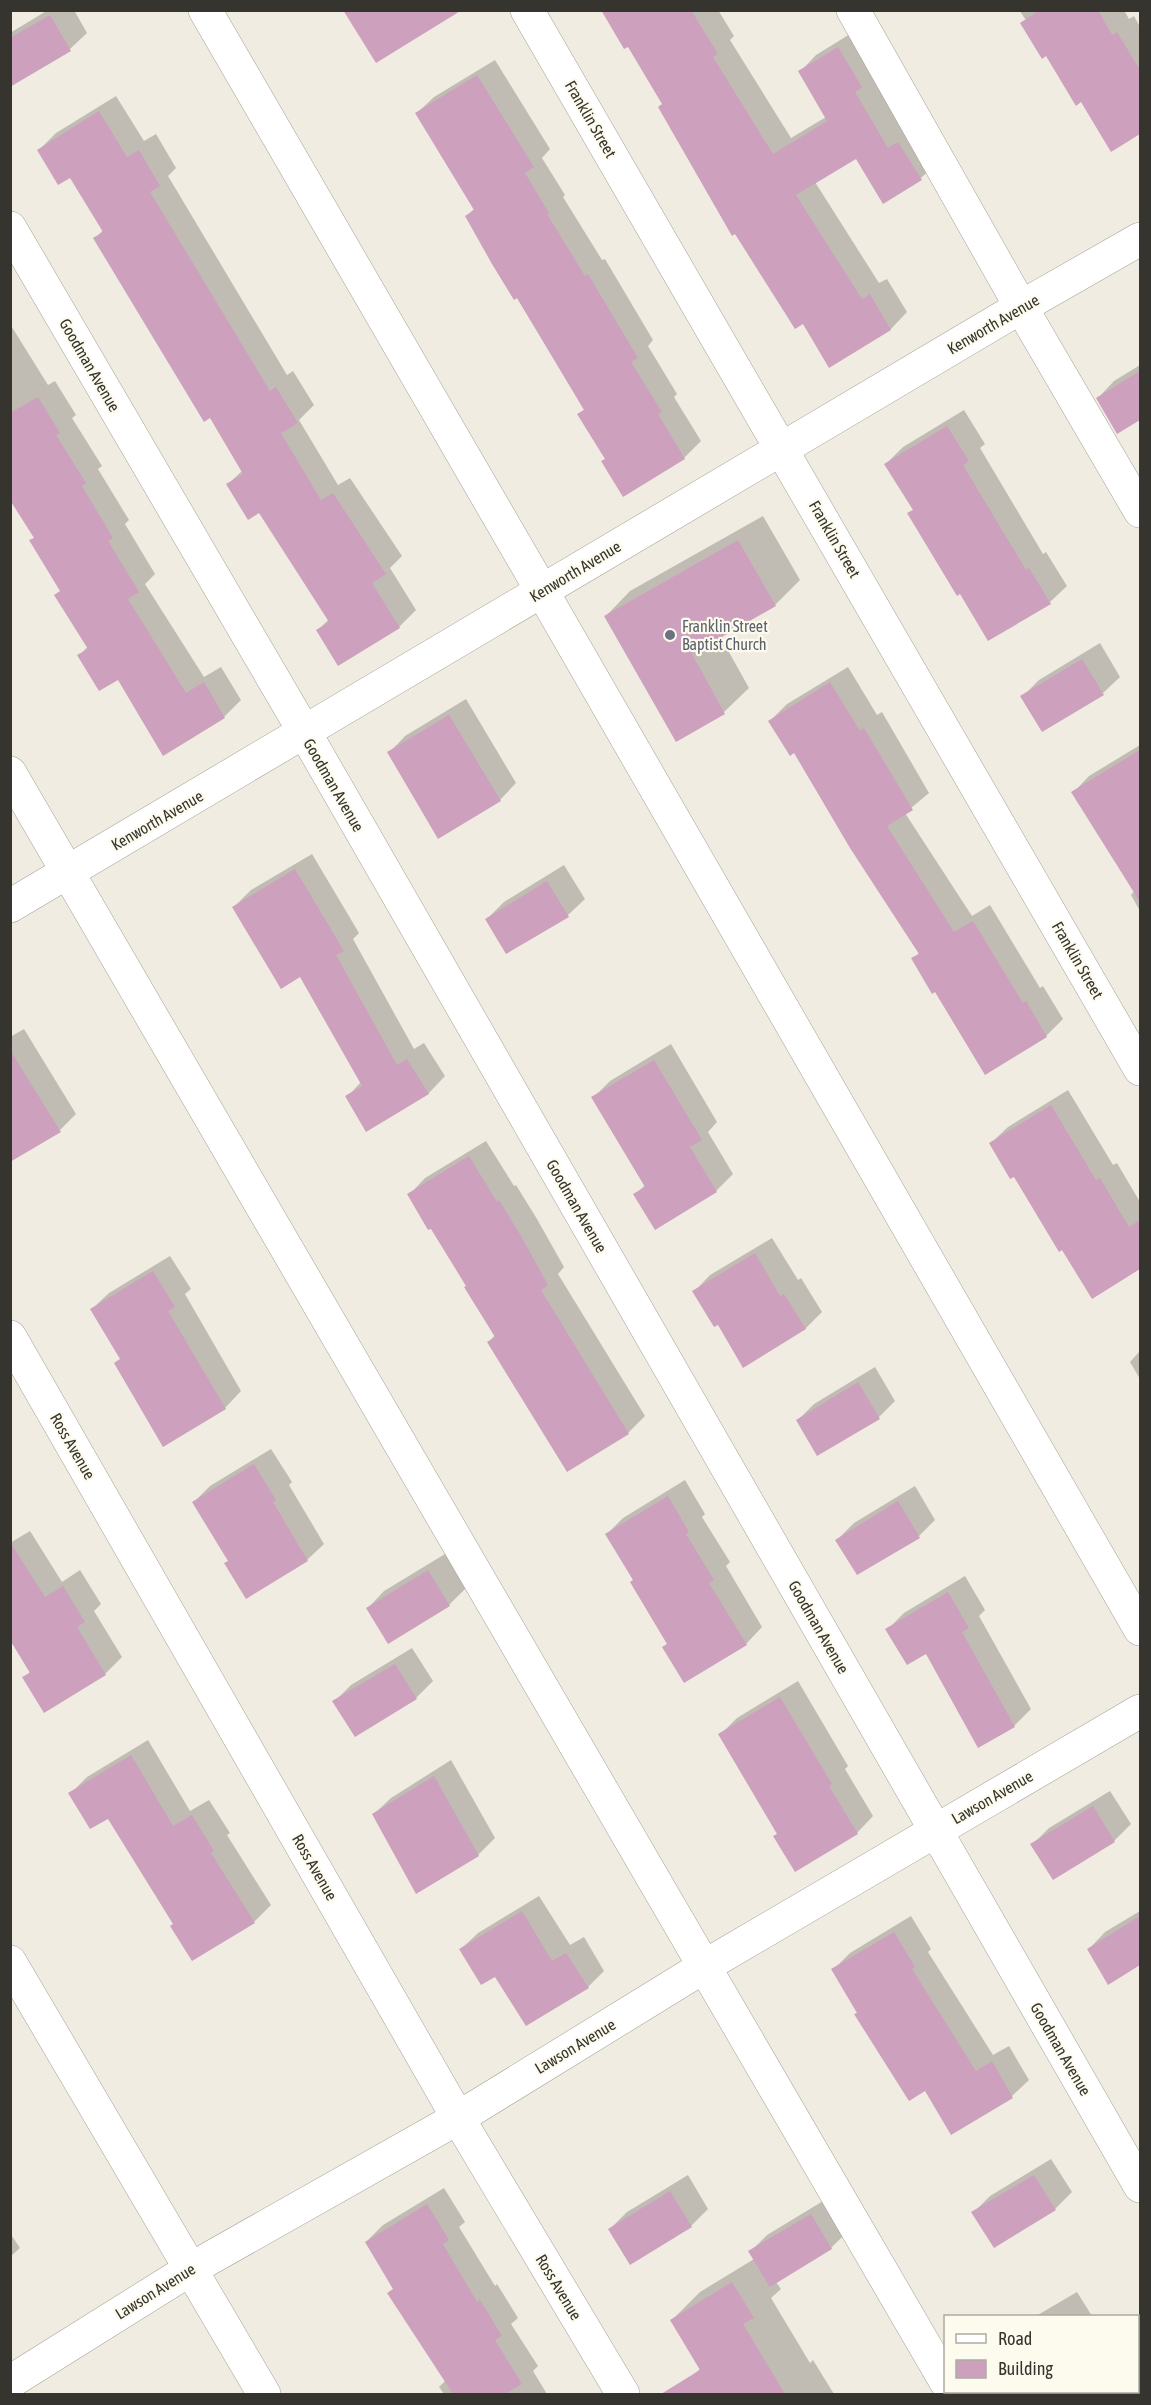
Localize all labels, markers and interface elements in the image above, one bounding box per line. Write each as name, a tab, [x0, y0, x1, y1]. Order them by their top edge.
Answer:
street label: Franklin Street	[562, 77, 620, 161]
street label: Kenworth Avenue	[944, 290, 1042, 358]
street label: Goodman Avenue	[56, 315, 124, 415]
street label: Franklin Street	[806, 497, 864, 581]
street label: Kenworth Avenue	[526, 537, 624, 605]
place label: Franklin Street Baptist Church	[682, 617, 768, 654]
marker: Franklin Street Baptist Church	[663, 628, 677, 642]
street label: Goodman Avenue	[300, 735, 368, 835]
street label: Kenworth Avenue	[108, 786, 206, 854]
street label: Franklin Street	[1049, 918, 1107, 1002]
street label: Goodman Avenue	[543, 1156, 611, 1256]
street label: Ross Avenue	[47, 1410, 99, 1482]
street label: Goodman Avenue	[785, 1577, 853, 1677]
street label: Lawson Avenue	[948, 1767, 1036, 1827]
street label: Ross Avenue	[289, 1831, 341, 1903]
street label: Goodman Avenue	[1027, 1999, 1095, 2099]
street label: Lawson Avenue	[532, 2015, 618, 2077]
street label: Ross Avenue	[532, 2251, 586, 2323]
street label: Lawson Avenue	[112, 2259, 198, 2323]
legend	[944, 2315, 1139, 2393]
text: Road	[998, 2328, 1032, 2349]
text: Building	[998, 2358, 1053, 2379]

